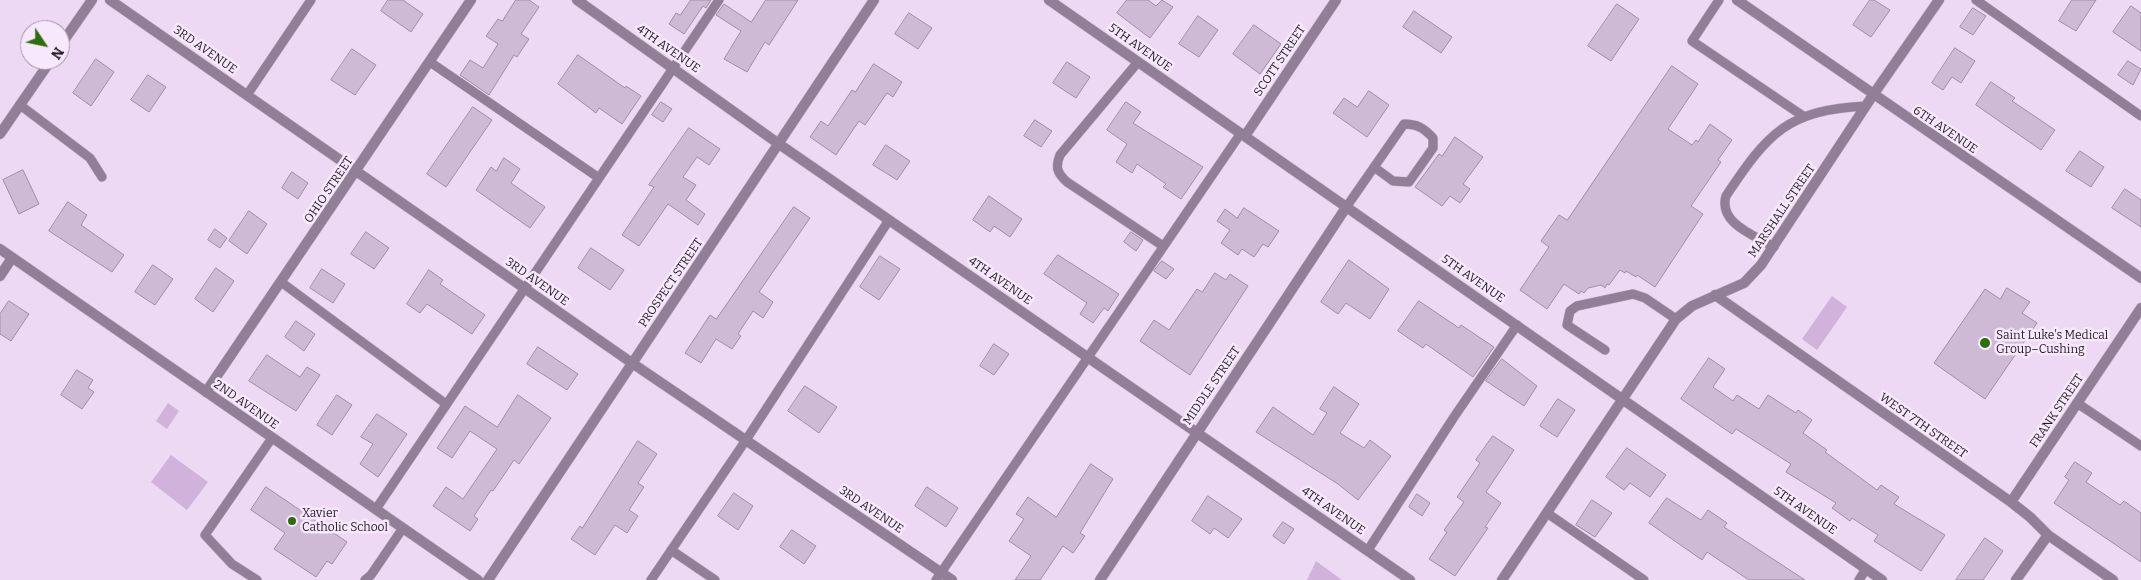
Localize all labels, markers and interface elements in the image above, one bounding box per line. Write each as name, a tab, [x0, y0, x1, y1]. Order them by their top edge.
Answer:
north arrow	[20, 20, 70, 70]
street label: 5TH AVENUE	[1106, 21, 1174, 75]
street label: 4TH AVENUE	[633, 22, 703, 76]
street label: 3RD AVENUE	[171, 23, 239, 77]
street label: SCOTT STREET	[1251, 23, 1309, 99]
text: N	[47, 44, 67, 62]
street label: 6TH AVENUE	[1910, 103, 1980, 157]
street label: OHIO STREET	[302, 154, 356, 226]
street label: MARSHALL STREET	[1745, 162, 1819, 260]
street label: PROSPECT STREET	[636, 236, 706, 330]
street label: 5TH AVENUE	[1439, 252, 1507, 306]
street label: 4TH AVENUE	[965, 254, 1035, 308]
street label: 3RD AVENUE	[503, 255, 571, 309]
place label: Saint Luke's Medical Group–Cushing	[1996, 329, 2108, 357]
marker: Saint Luke's Medical Group–Cushing	[1978, 336, 1992, 350]
street label: MIDDLE STREET	[1180, 344, 1244, 428]
street label: FRANK STREET	[2027, 371, 2087, 451]
street label: 2ND AVENUE	[211, 377, 281, 433]
street label: WEST 7TH STREET	[1877, 390, 1969, 462]
street label: 3RD AVENUE	[836, 483, 906, 537]
street label: 4TH AVENUE	[1298, 484, 1368, 538]
street label: 5TH AVENUE	[1771, 484, 1839, 538]
place label: Xavier Catholic School	[302, 507, 388, 535]
marker: Xavier Catholic School	[286, 515, 298, 527]

